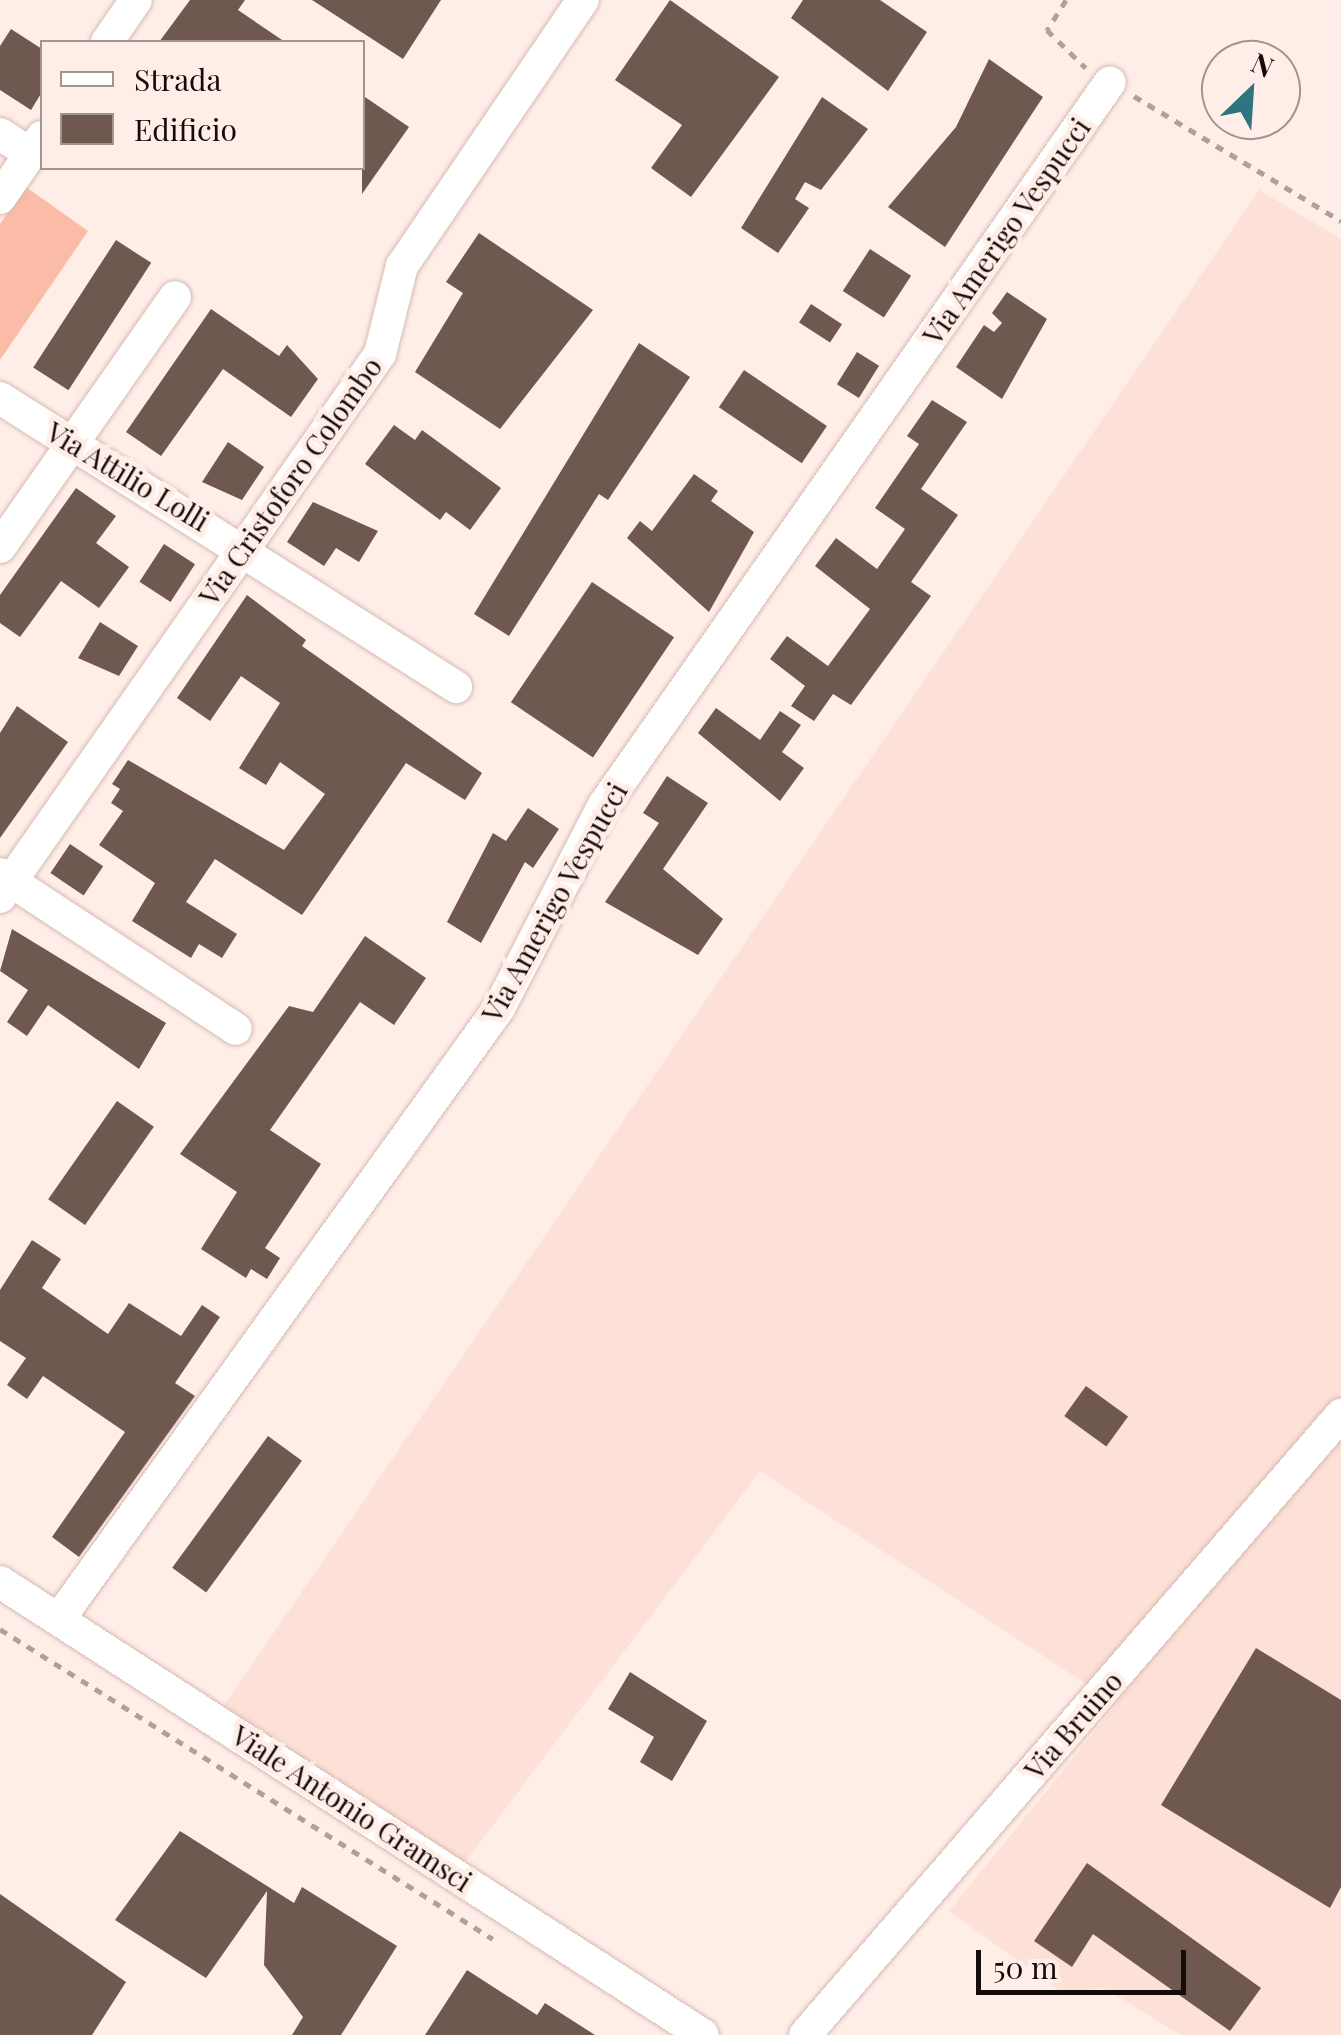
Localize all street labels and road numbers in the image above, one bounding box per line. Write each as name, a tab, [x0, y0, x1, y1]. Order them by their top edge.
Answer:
street label: Via Amerigo Vespucci	[915, 110, 1097, 352]
street label: Via Cristoforo Colombo	[192, 350, 388, 612]
street label: Via Attilio Lolli	[40, 414, 216, 538]
street label: Via Amerigo Vespucci	[474, 775, 634, 1029]
street label: Via Bruino	[1017, 1664, 1129, 1786]
street label: Viale Antonio Gramsci	[225, 1718, 479, 1898]

